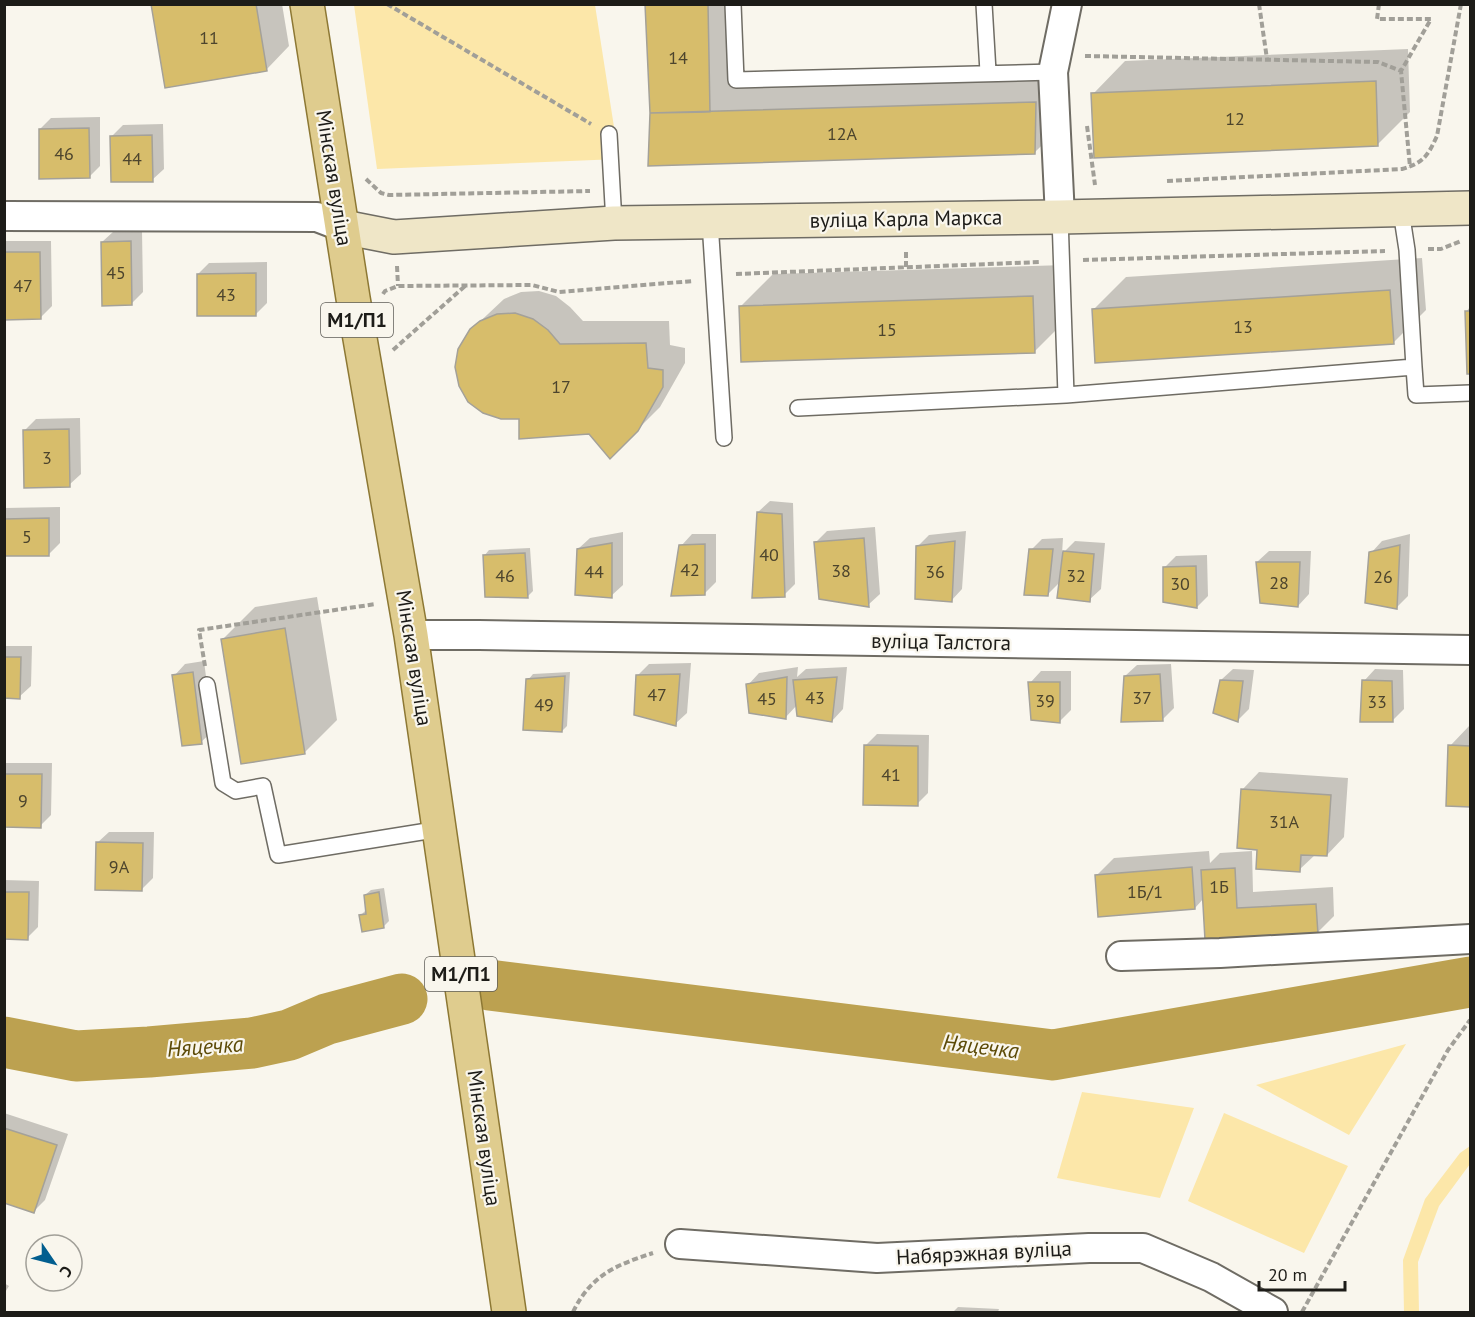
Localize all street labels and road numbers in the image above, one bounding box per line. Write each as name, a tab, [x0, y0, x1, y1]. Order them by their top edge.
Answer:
street label: Мінская вуліца	[310, 108, 359, 248]
street label: вуліца Карла Маркса	[809, 203, 1003, 234]
road number: М1/П1	[321, 303, 393, 337]
street label: Мінская вуліца	[390, 588, 439, 728]
street label: вуліца Талстога	[871, 627, 1011, 656]
road number: М1/П1	[425, 957, 497, 991]
street label: Мінская вуліца	[462, 1068, 507, 1208]
street label: Набярэжная вуліца	[895, 1234, 1073, 1271]

